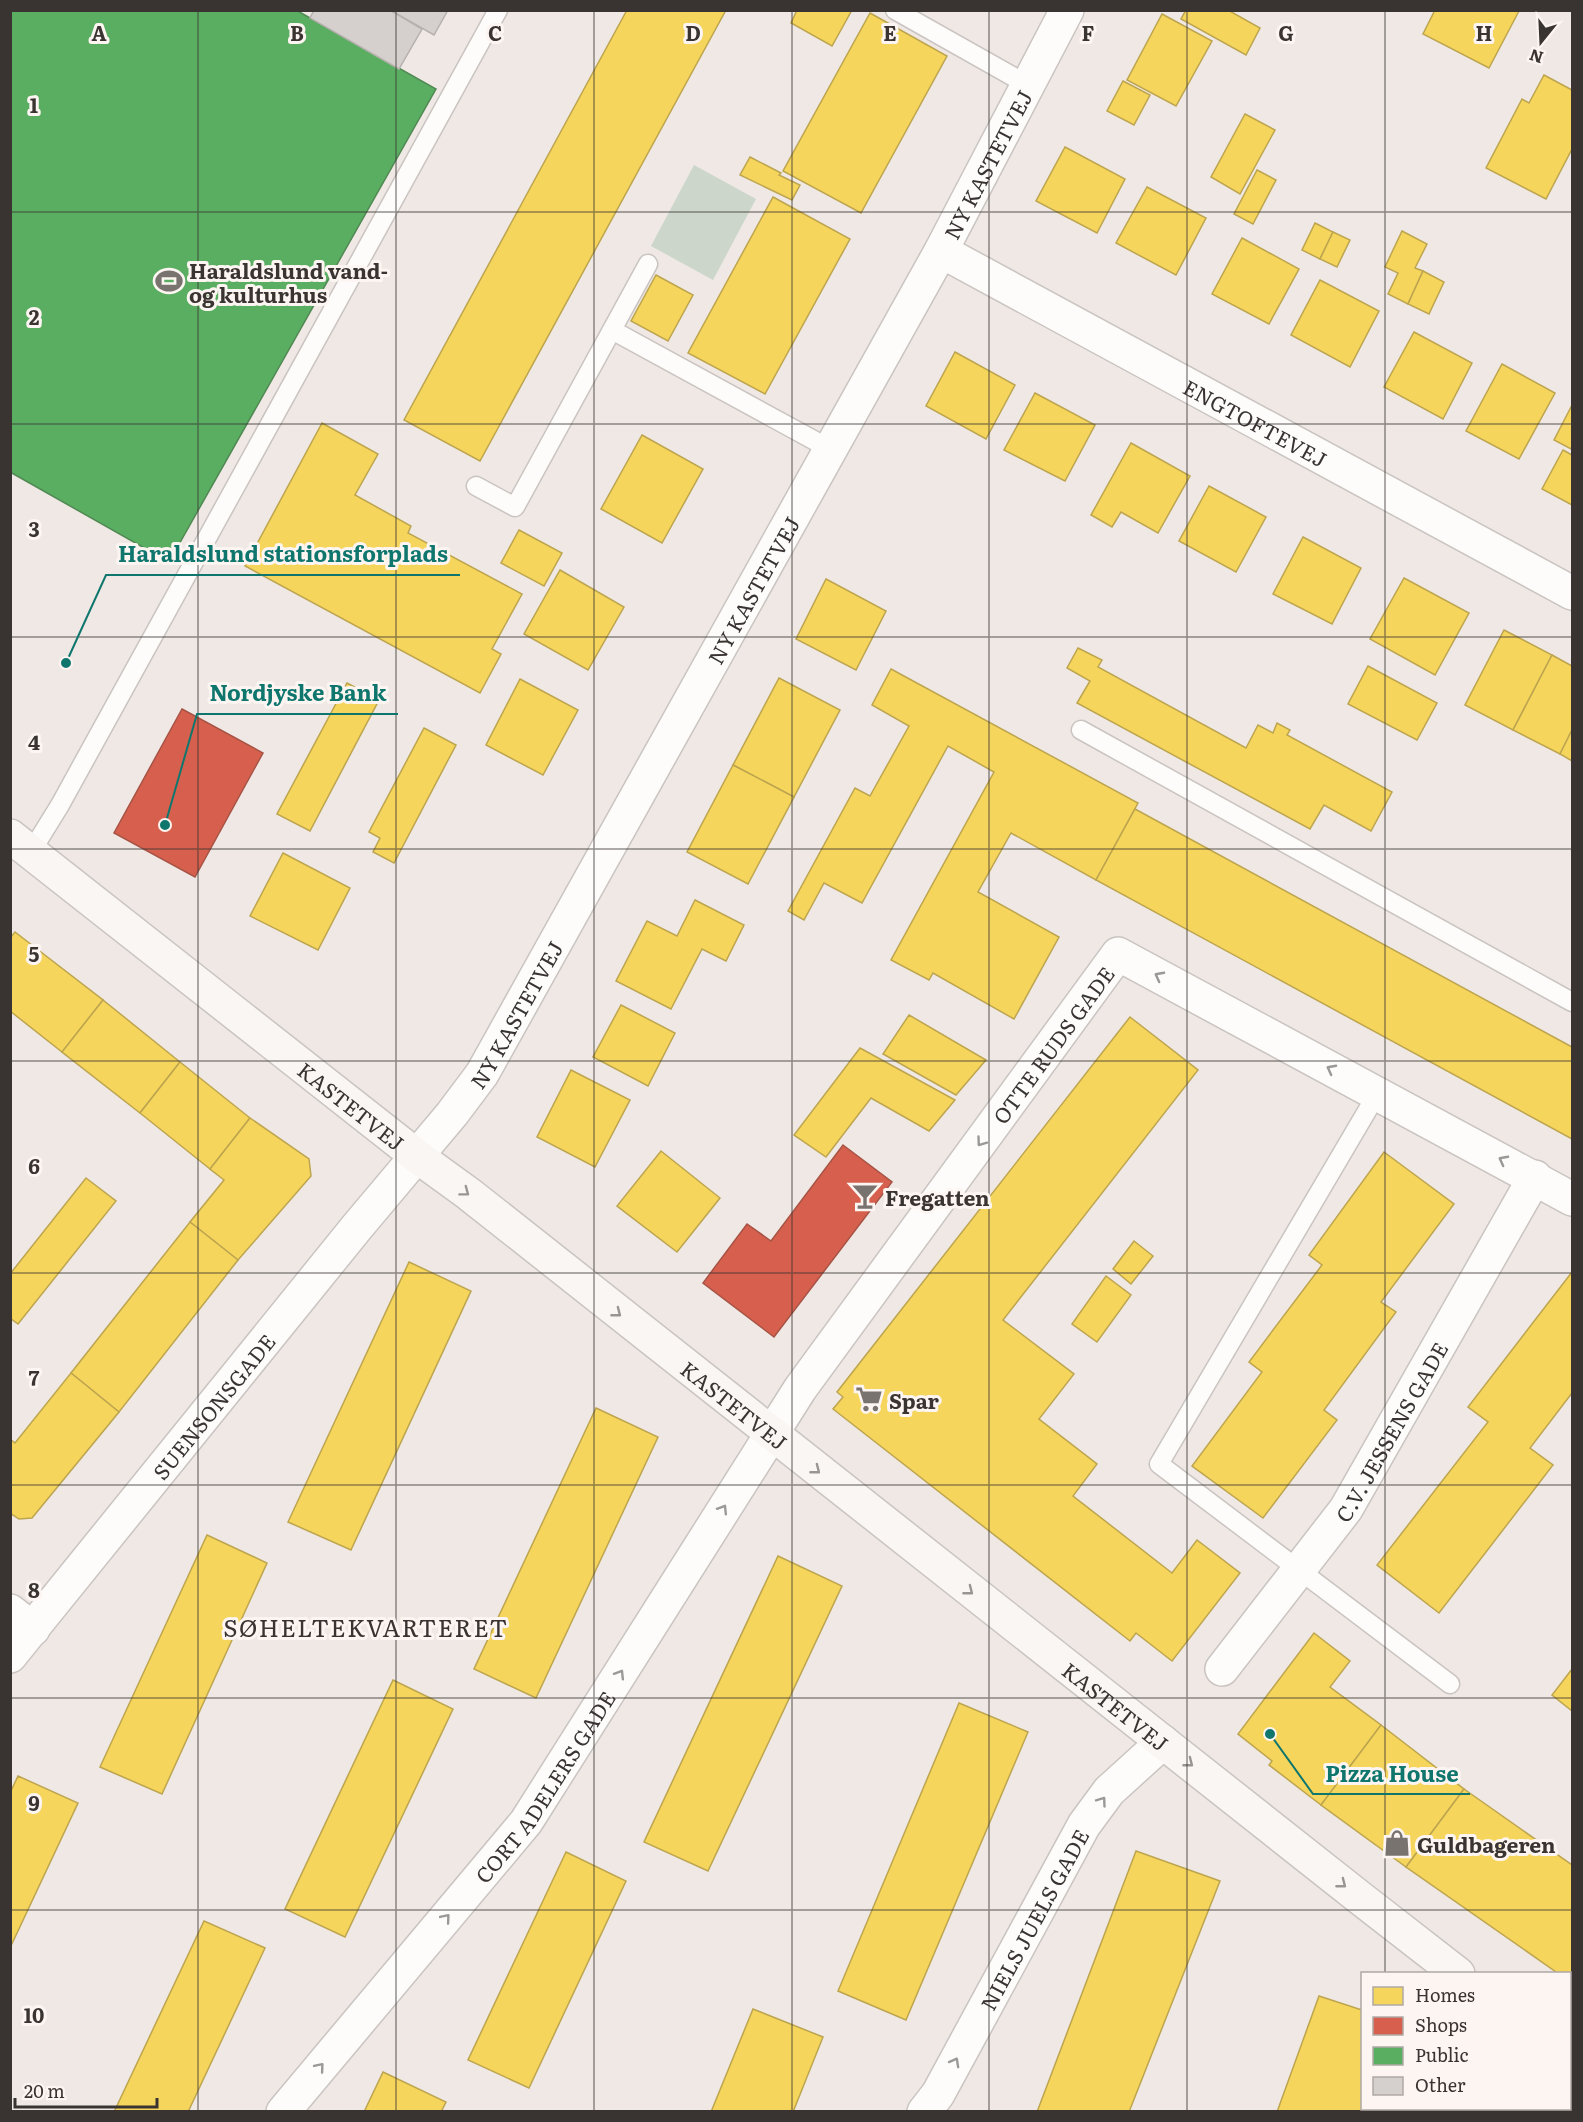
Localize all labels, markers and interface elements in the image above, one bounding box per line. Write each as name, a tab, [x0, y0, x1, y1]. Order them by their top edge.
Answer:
north arrow	[1511, 12, 1571, 72]
text: A	[91, 17, 107, 47]
text: B	[290, 17, 304, 47]
text: C	[488, 17, 502, 47]
text: D	[685, 17, 701, 47]
text: E	[883, 17, 897, 47]
text: F	[1082, 17, 1095, 47]
text: G	[1278, 17, 1294, 47]
text: H	[1476, 17, 1492, 47]
text: N	[1526, 44, 1546, 71]
street label: NY KASTETVEJ	[935, 84, 1038, 244]
text: 1	[30, 89, 38, 119]
place label: Haraldslund vand- og kulturhus	[189, 254, 388, 309]
sports icon: Haraldslund vand- og kulturhus	[154, 266, 184, 296]
text: 2	[29, 301, 40, 331]
street label: ENGTOFTEVEJ	[1178, 370, 1333, 473]
street label: NY KASTETVEJ	[699, 510, 806, 669]
text: 3	[28, 513, 40, 543]
callout: Haraldslund stationsforplads	[106, 535, 460, 575]
text: Haraldslund stationsforplads	[118, 536, 448, 569]
callout: Nordjyske Bank	[197, 674, 398, 714]
text: Nordjyske Bank	[209, 675, 387, 708]
text: 4	[28, 726, 40, 756]
street label: NY KASTETVEJ	[461, 935, 569, 1094]
text: 5	[29, 938, 40, 968]
street label: OTTE RUDS GADE	[984, 959, 1120, 1129]
one-way arrow	[1155, 972, 1165, 983]
street label: KASTETVEJ	[292, 1053, 412, 1157]
one-way arrow	[1326, 1065, 1337, 1076]
one-way arrow	[977, 1136, 988, 1147]
text: 6	[28, 1150, 40, 1180]
one-way arrow	[1498, 1156, 1509, 1168]
bar icon: Fregatten	[850, 1181, 880, 1211]
place label: Fregatten	[885, 1181, 990, 1212]
one-way arrow	[458, 1184, 469, 1195]
one-way arrow	[611, 1305, 622, 1316]
street label: SUENSONSGADE	[144, 1326, 281, 1485]
street label: C.V. JESSENS GADE	[1326, 1335, 1454, 1528]
street label: KASTETVEJ	[675, 1352, 795, 1456]
text: 7	[29, 1362, 40, 1392]
supermarket icon: Spar	[854, 1384, 884, 1414]
place label: Spar	[889, 1384, 940, 1415]
one-way arrow	[809, 1463, 820, 1474]
one-way arrow	[716, 1505, 728, 1515]
text: 8	[28, 1574, 40, 1604]
one-way arrow	[963, 1583, 974, 1594]
district label: SØHELTEKVARTERET	[223, 1609, 509, 1644]
street label: KASTETVEJ	[1057, 1654, 1176, 1757]
one-way arrow	[612, 1670, 624, 1680]
street label: CORT ADELERS GADE	[466, 1684, 621, 1889]
callout: Pizza House	[1313, 1754, 1470, 1794]
one-way arrow	[1182, 1756, 1193, 1767]
text: Pizza House	[1325, 1756, 1459, 1789]
text: 9	[28, 1787, 40, 1817]
one-way arrow	[1095, 1797, 1106, 1808]
street label: NIELS JUELS GADE	[971, 1823, 1095, 2015]
shop icon: Guldbageren	[1382, 1828, 1412, 1858]
place label: Guldbageren	[1417, 1828, 1556, 1859]
one-way arrow	[1335, 1876, 1346, 1887]
one-way arrow	[439, 1914, 450, 1925]
legend	[1361, 1972, 1571, 2110]
text: Homes	[1415, 1981, 1475, 2008]
text: 10	[24, 1999, 44, 2029]
text: Shops	[1415, 2011, 1467, 2038]
text: Public	[1415, 2041, 1469, 2068]
one-way arrow	[948, 2058, 959, 2069]
one-way arrow	[313, 2063, 324, 2074]
scale bar	[15, 2071, 158, 2109]
text: Other	[1415, 2071, 1466, 2098]
text: 20 m	[24, 2077, 65, 2104]

